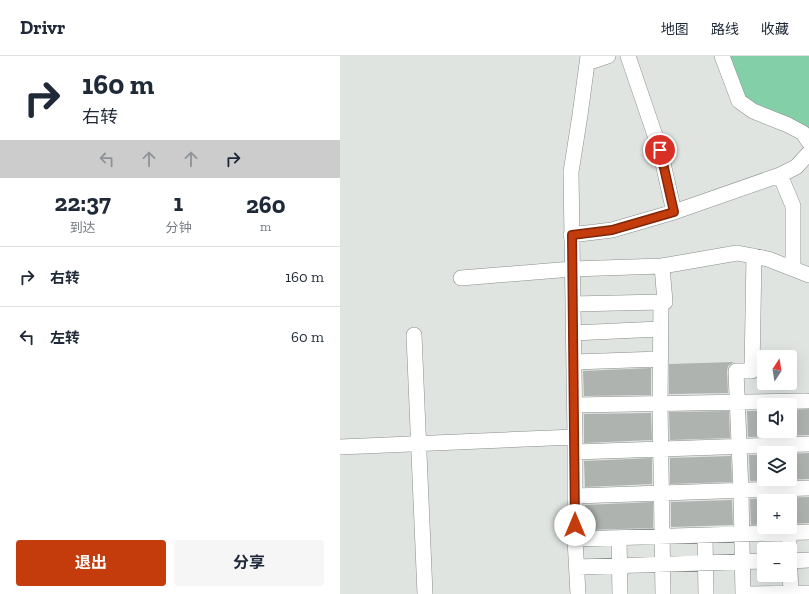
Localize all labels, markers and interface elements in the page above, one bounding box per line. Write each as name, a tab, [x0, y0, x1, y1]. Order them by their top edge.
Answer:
text: Drivr	[20, 16, 65, 39]
text: 地图	[661, 21, 689, 38]
text: 路线	[711, 21, 739, 38]
text: 收藏	[761, 21, 789, 38]
text: 160 m	[82, 68, 154, 101]
icon: right	[16, 72, 68, 124]
text: 右转	[82, 106, 118, 128]
pin	[643, 133, 677, 167]
icon: arrive	[649, 139, 671, 161]
icon: left	[96, 148, 118, 170]
icon: ahead	[138, 148, 160, 170]
icon: ahead	[180, 148, 202, 170]
icon: right	[222, 148, 244, 170]
text: 22:37	[55, 188, 111, 217]
text: 1	[174, 188, 183, 217]
text: 260	[246, 190, 286, 219]
text: m	[260, 219, 271, 234]
text: 到达	[70, 220, 96, 235]
text: 分钟	[165, 220, 191, 235]
icon: right	[16, 266, 38, 288]
text: 160 m	[285, 268, 324, 286]
text: 右转	[50, 269, 80, 287]
icon: left	[16, 326, 38, 348]
text: 60 m	[291, 328, 324, 346]
text: 左转	[50, 329, 80, 347]
north arrow	[757, 350, 797, 390]
map controls	[757, 350, 797, 582]
button: sound	[757, 398, 797, 438]
button: layers	[757, 446, 797, 486]
button: +	[757, 494, 797, 534]
position arrow	[554, 504, 596, 546]
button: 退出	[16, 540, 166, 586]
button: 分享	[174, 540, 324, 586]
button: −	[757, 542, 797, 582]

